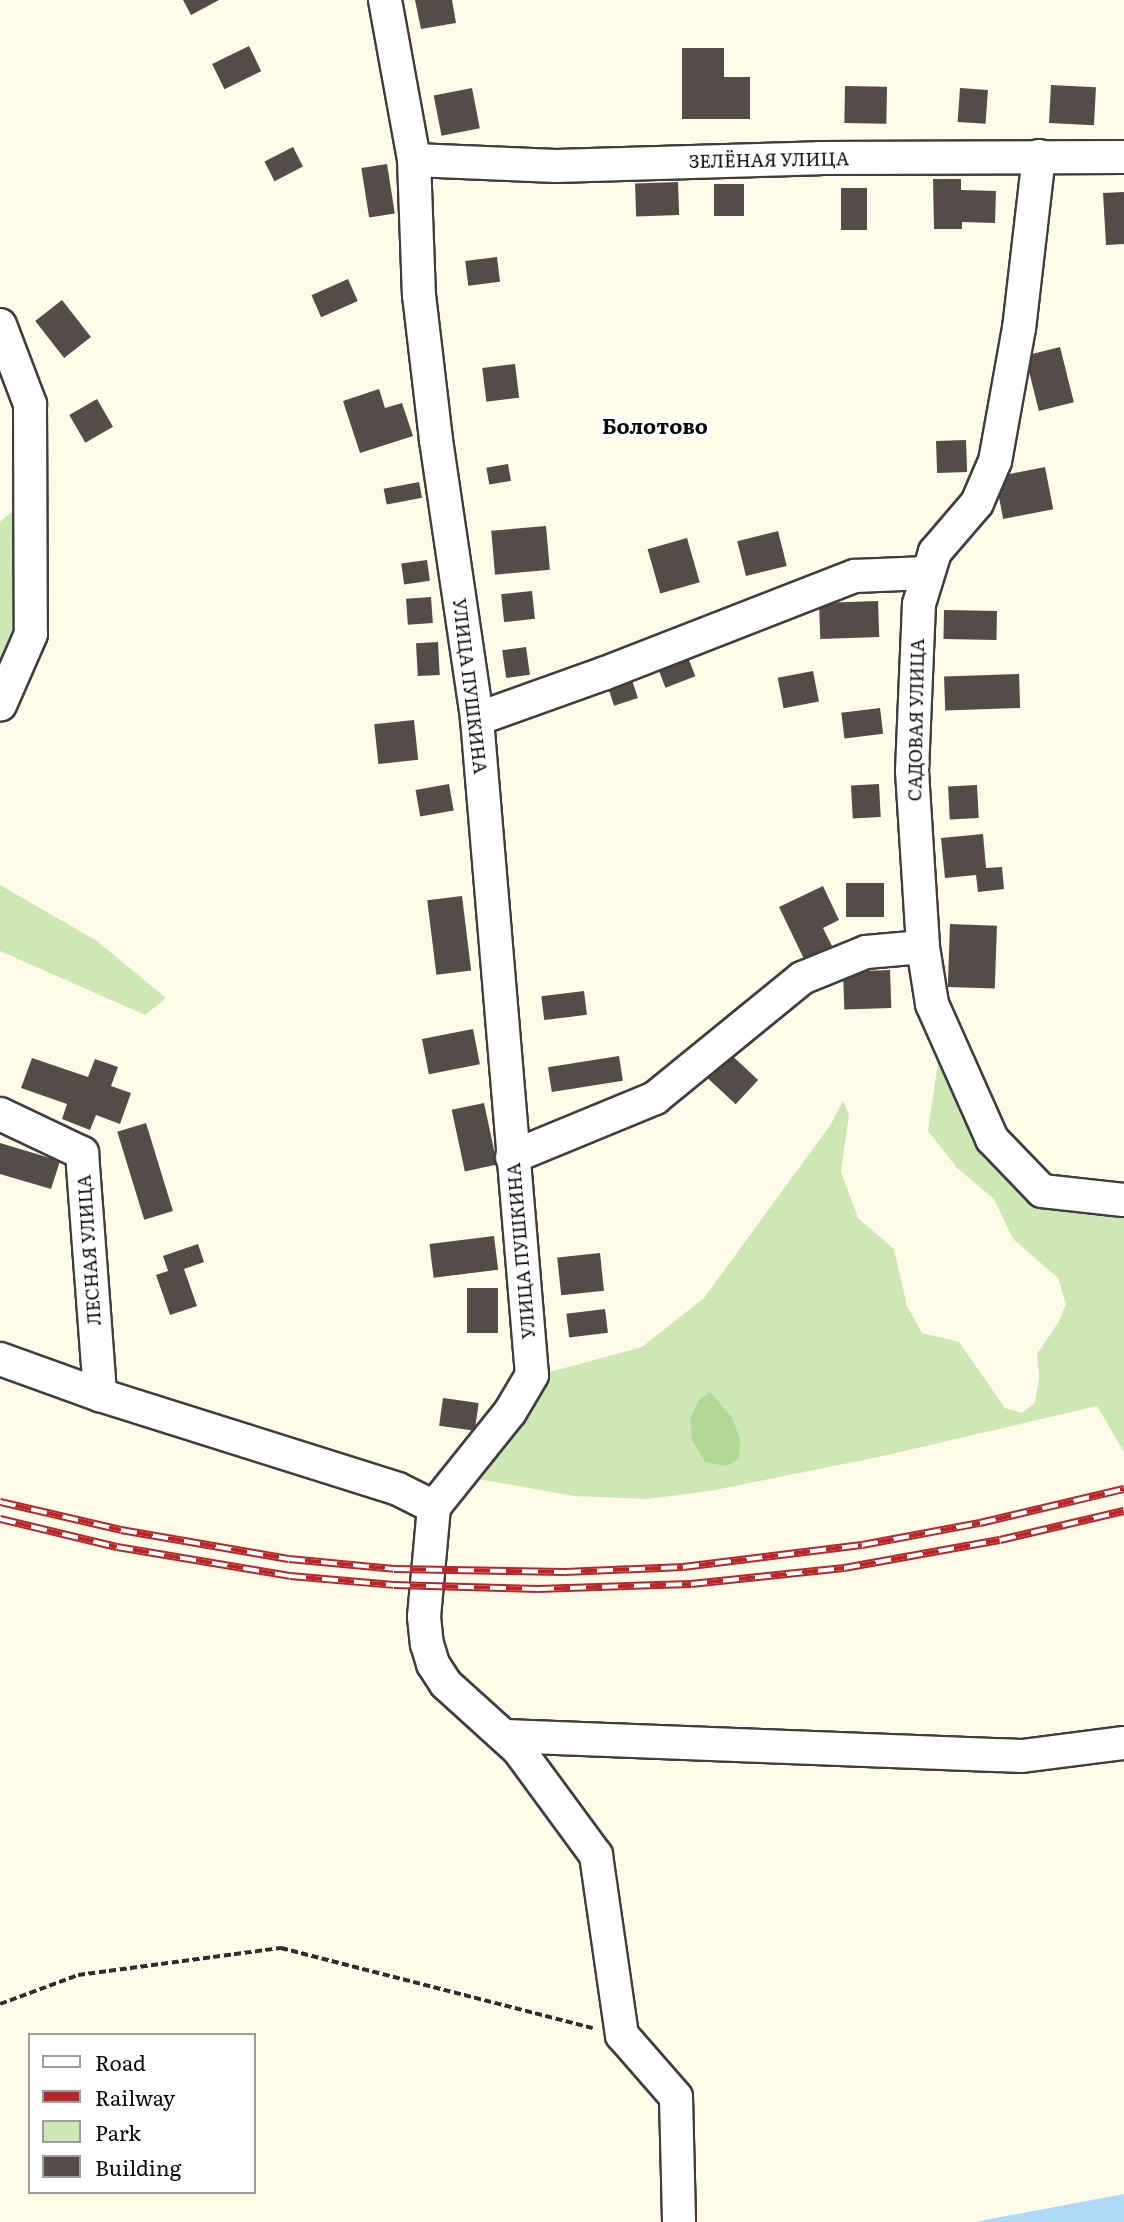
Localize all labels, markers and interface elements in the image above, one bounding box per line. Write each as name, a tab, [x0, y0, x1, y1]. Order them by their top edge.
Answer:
street label: ЗЕЛЁНАЯ УЛИЦА	[689, 148, 849, 172]
district label: Болотово	[602, 412, 708, 438]
street label: УЛИЦА ПУШКИНА	[449, 597, 491, 775]
street label: САДОВАЯ УЛИЦА	[904, 639, 928, 801]
street label: УЛИЦА ПУШКИНА	[503, 1162, 539, 1340]
street label: ЛЕСНАЯ УЛИЦА	[73, 1174, 105, 1326]
legend	[28, 2033, 256, 2194]
text: Road	[95, 2046, 146, 2077]
text: Railway	[95, 2081, 175, 2112]
text: Park	[95, 2116, 141, 2147]
text: Building	[95, 2151, 181, 2182]

